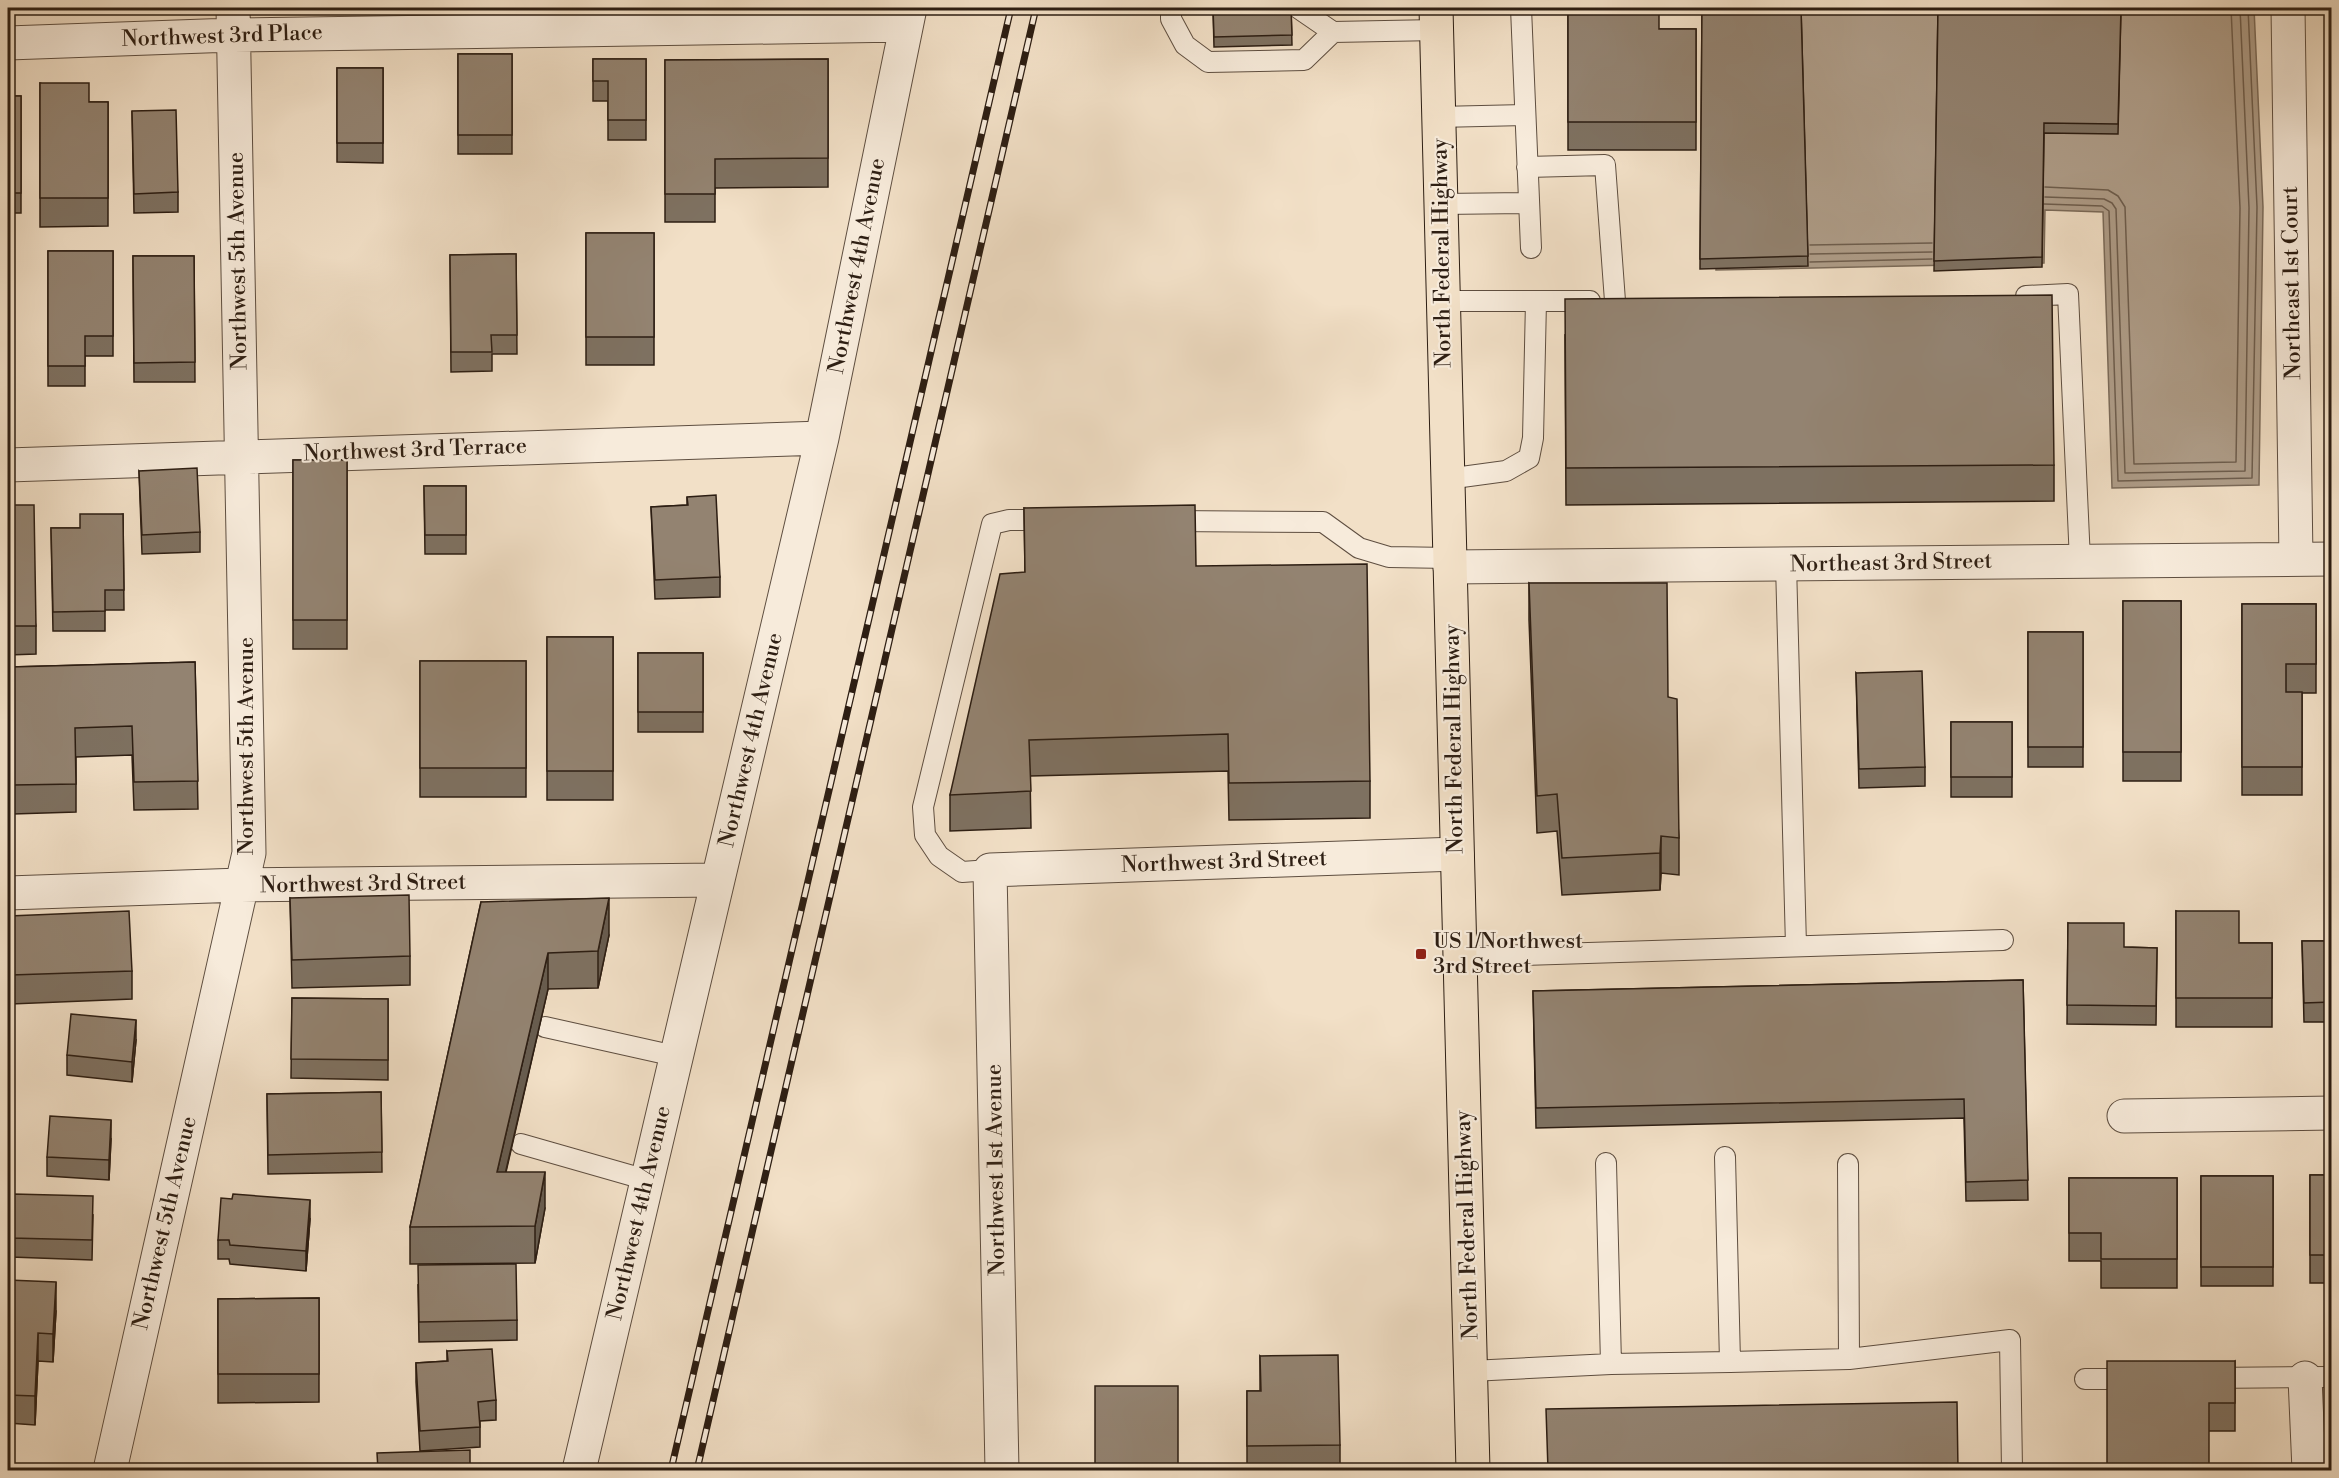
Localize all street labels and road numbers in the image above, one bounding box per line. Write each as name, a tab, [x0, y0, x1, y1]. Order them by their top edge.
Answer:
street label: Northwest 3rd Place	[121, 19, 323, 53]
street label: North Federal Highway	[1426, 138, 1458, 368]
street label: Northwest 5th Avenue	[223, 152, 253, 370]
street label: Northwest 4th Avenue	[823, 156, 891, 376]
street label: Northeast 1st Court	[2277, 186, 2307, 380]
street label: Northwest 3rd Terrace	[303, 433, 527, 467]
street label: Northeast 3rd Street	[1790, 548, 1993, 578]
street label: North Federal Highway	[1438, 624, 1470, 854]
street label: Northwest 4th Avenue	[713, 630, 789, 850]
street label: Northwest 5th Avenue	[233, 637, 260, 855]
street label: Northwest 3rd Street	[1121, 845, 1328, 879]
street label: Northwest 3rd Street	[260, 869, 467, 899]
street label: Northwest 1st Avenue	[981, 1064, 1011, 1276]
street label: Northwest 4th Avenue	[601, 1103, 677, 1323]
street label: North Federal Highway	[1449, 1109, 1485, 1340]
street label: Northwest 5th Avenue	[127, 1114, 203, 1332]

